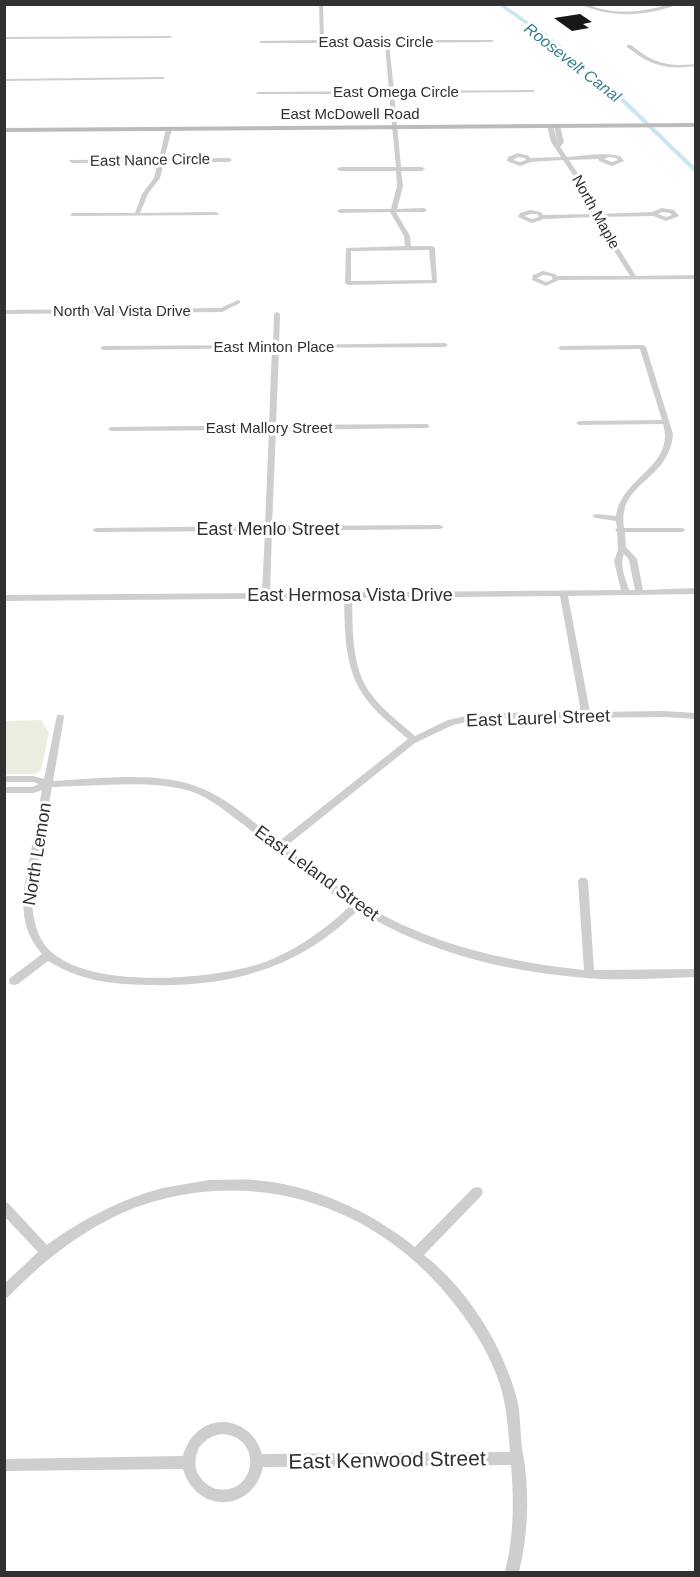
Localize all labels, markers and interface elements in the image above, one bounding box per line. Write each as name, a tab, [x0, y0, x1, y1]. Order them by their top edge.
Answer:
water label: Roosevelt Canal	[521, 20, 625, 106]
street label: East Oasis Circle	[318, 33, 434, 50]
street label: East Omega Circle	[333, 83, 459, 100]
street label: East McDowell Road	[280, 105, 420, 122]
street label: East Nance Circle	[90, 150, 210, 169]
street label: North Maple	[569, 172, 624, 252]
street label: North Val Vista Drive	[53, 302, 191, 319]
street label: East Minton Place	[214, 338, 334, 355]
street label: East Mallory Street	[206, 419, 333, 436]
street label: East Menlo Street	[196, 519, 340, 539]
street label: East Hermosa Vista Drive	[247, 585, 453, 605]
street label: East Laurel Street	[466, 705, 610, 731]
street label: North Lemon	[19, 801, 55, 907]
street label: East Leland Street	[251, 821, 383, 925]
street label: East Kenwood Street	[288, 1446, 486, 1473]

